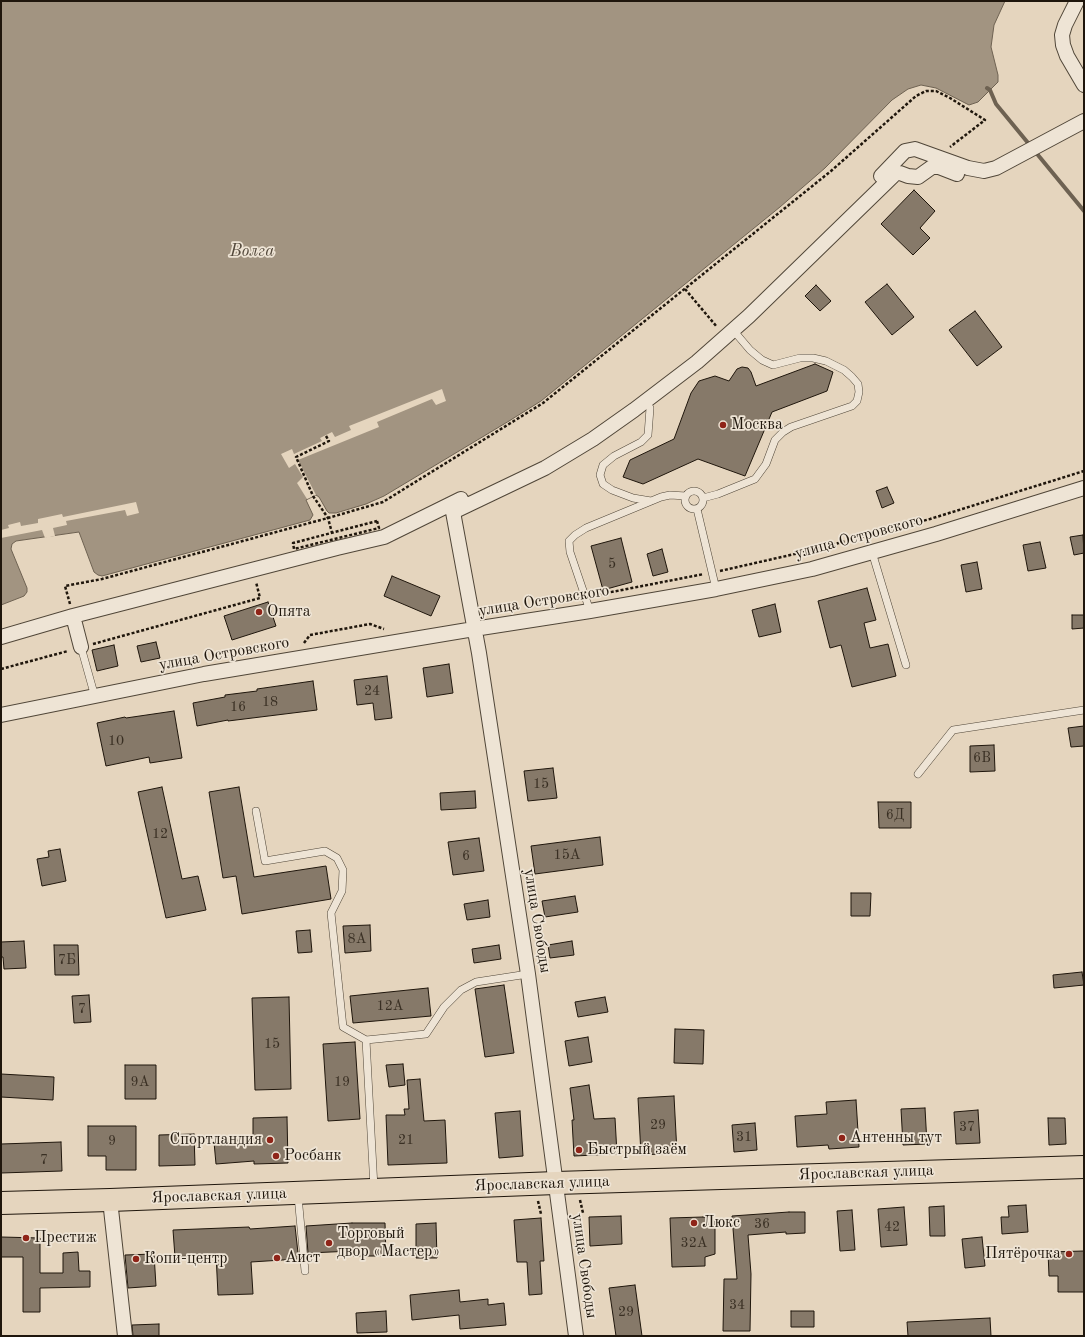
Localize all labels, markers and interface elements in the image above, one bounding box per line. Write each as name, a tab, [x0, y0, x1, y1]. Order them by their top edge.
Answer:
water label: Волга	[230, 242, 274, 262]
place label: Москва	[731, 415, 783, 435]
marker: Москва	[718, 420, 728, 430]
street label: улица Островского	[793, 511, 925, 563]
house number: 5	[608, 556, 616, 572]
street label: улица Островского	[477, 581, 611, 621]
place label: Опята	[267, 602, 311, 622]
marker: Опята	[254, 607, 264, 617]
street label: улица Островского	[157, 633, 291, 675]
house number: 24	[364, 683, 380, 699]
house number: 18	[262, 694, 278, 710]
house number: 16	[230, 699, 246, 715]
house number: 10	[108, 733, 124, 749]
house number: 6В	[973, 750, 991, 766]
house number: 15	[533, 776, 549, 792]
house number: 6Д	[886, 807, 904, 823]
house number: 12	[152, 826, 168, 842]
house number: 15А	[554, 847, 580, 863]
house number: 6	[462, 848, 470, 864]
street label: улица Свободы	[519, 867, 555, 975]
house number: 8А	[348, 931, 366, 947]
house number: 7Б	[58, 952, 76, 968]
house number: 12А	[377, 998, 403, 1014]
house number: 7	[78, 1001, 86, 1017]
house number: 15	[264, 1036, 280, 1052]
house number: 9А	[131, 1074, 149, 1090]
house number: 19	[334, 1074, 350, 1090]
house number: 29	[650, 1117, 666, 1133]
house number: 37	[959, 1119, 975, 1135]
place label: Антенны тут	[850, 1128, 942, 1148]
house number: 31	[736, 1129, 752, 1145]
place label: Спортландия	[169, 1130, 262, 1150]
house number: 21	[398, 1132, 414, 1148]
house number: 9	[108, 1133, 116, 1149]
marker: Антенны тут	[837, 1133, 847, 1143]
marker: Спортландия	[265, 1135, 275, 1145]
place label: Быстрый заём	[587, 1140, 687, 1160]
marker: Быстрый заём	[574, 1145, 584, 1155]
place label: Росбанк	[284, 1146, 342, 1166]
marker: Росбанк	[271, 1151, 281, 1161]
house number: 7	[40, 1152, 48, 1168]
street label: Ярославская улица	[798, 1161, 934, 1185]
street label: Ярославская улица	[474, 1172, 610, 1196]
street label: Ярославская улица	[151, 1184, 287, 1208]
street label: улица Свободы	[567, 1212, 601, 1320]
place label: Люкс	[702, 1213, 740, 1233]
house number: 36	[754, 1216, 770, 1232]
marker: Люкс	[689, 1218, 699, 1228]
house number: 42	[884, 1219, 900, 1235]
place label: Торговый двор «Мастер»	[337, 1224, 440, 1262]
place label: Престиж	[34, 1228, 97, 1248]
marker: Престиж	[21, 1233, 31, 1243]
house number: 32А	[681, 1235, 707, 1251]
marker: Торговый двор «Мастер»	[324, 1238, 334, 1248]
place label: Пятёрочка	[985, 1244, 1061, 1264]
place label: Аист	[285, 1248, 320, 1268]
place label: Копи-центр	[144, 1249, 228, 1269]
marker: Пятёрочка	[1064, 1249, 1074, 1259]
marker: Аист	[272, 1253, 282, 1263]
marker: Копи-центр	[131, 1254, 141, 1264]
house number: 34	[729, 1297, 745, 1313]
house number: 29	[618, 1304, 634, 1320]

